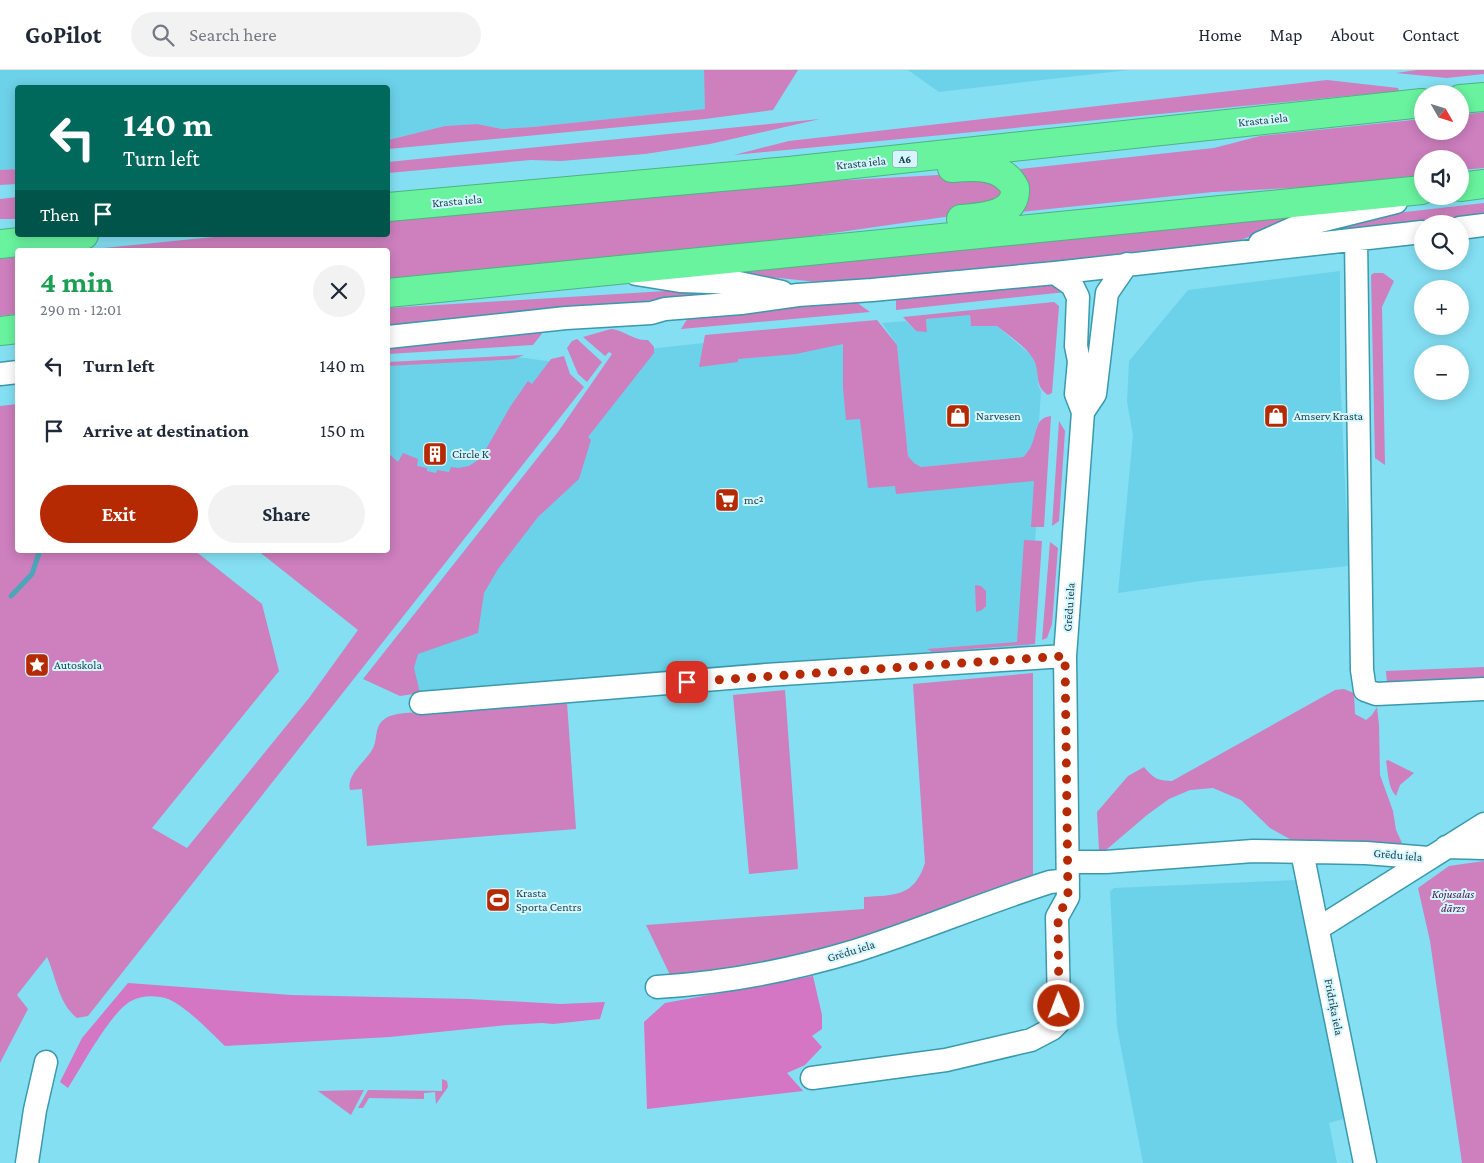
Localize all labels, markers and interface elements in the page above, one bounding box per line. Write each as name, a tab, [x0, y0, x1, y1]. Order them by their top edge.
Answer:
search box	[131, 12, 481, 57]
text: GoPilot	[25, 21, 101, 48]
icon: search	[149, 21, 177, 49]
text: Search here	[189, 24, 277, 45]
text: Home	[1199, 25, 1242, 45]
text: Map	[1270, 25, 1302, 45]
text: About	[1330, 25, 1374, 45]
text: Contact	[1402, 25, 1459, 45]
north arrow	[1414, 85, 1469, 140]
map controls	[1414, 85, 1469, 400]
icon: left	[40, 105, 105, 170]
text: 140 m	[123, 105, 213, 144]
street label: Krasta iela	[1237, 110, 1289, 130]
text: Turn left	[123, 146, 200, 171]
road number: A6	[892, 150, 918, 168]
button: sound	[1414, 150, 1469, 205]
street label: Krasta iela	[835, 153, 887, 173]
street label: Krasta iela	[431, 192, 483, 210]
icon: arrive	[89, 200, 117, 228]
text: Then	[40, 204, 79, 225]
button: search	[1414, 215, 1469, 270]
text: 4 min	[40, 265, 113, 298]
button: close	[313, 265, 365, 317]
button: +	[1414, 280, 1469, 335]
text: 290 m · 12:01	[40, 301, 121, 318]
button: −	[1414, 345, 1469, 400]
icon: left	[40, 352, 68, 380]
text: Turn left	[83, 355, 155, 376]
text: 140 m	[319, 355, 365, 376]
shop icon: Narvesen	[945, 403, 971, 429]
shop icon: Amserv Krasta	[1263, 403, 1289, 429]
place label: Narvesen	[976, 409, 1021, 423]
place label: Amserv Krasta	[1294, 409, 1364, 423]
icon: arrive	[40, 417, 68, 445]
text: Arrive at destination	[83, 420, 249, 441]
text: 150 m	[320, 420, 365, 441]
building icon: Circle K	[422, 441, 448, 467]
place label: Circle K	[452, 447, 489, 461]
button: Exit	[40, 485, 198, 543]
button: Share	[208, 485, 365, 543]
supermarket icon: mc²	[714, 487, 740, 513]
place label: mc²	[744, 493, 764, 507]
street label: Grēdu iela	[1060, 582, 1078, 632]
place icon: Autoskola	[24, 652, 50, 678]
place label: Autoskola	[54, 658, 102, 672]
pin	[666, 661, 708, 703]
icon: arrive	[673, 668, 701, 696]
street label: Grēdu iela	[1373, 846, 1423, 864]
place label: Krasta Sporta Centrs	[516, 886, 582, 914]
sports icon: Krasta Sporta Centrs	[485, 887, 511, 913]
park label: Kojusalas dārzs	[1432, 887, 1475, 915]
street label: Grēdu iela	[826, 937, 877, 965]
street label: Fridriķa iela	[1321, 977, 1346, 1037]
position arrow	[1032, 979, 1084, 1031]

